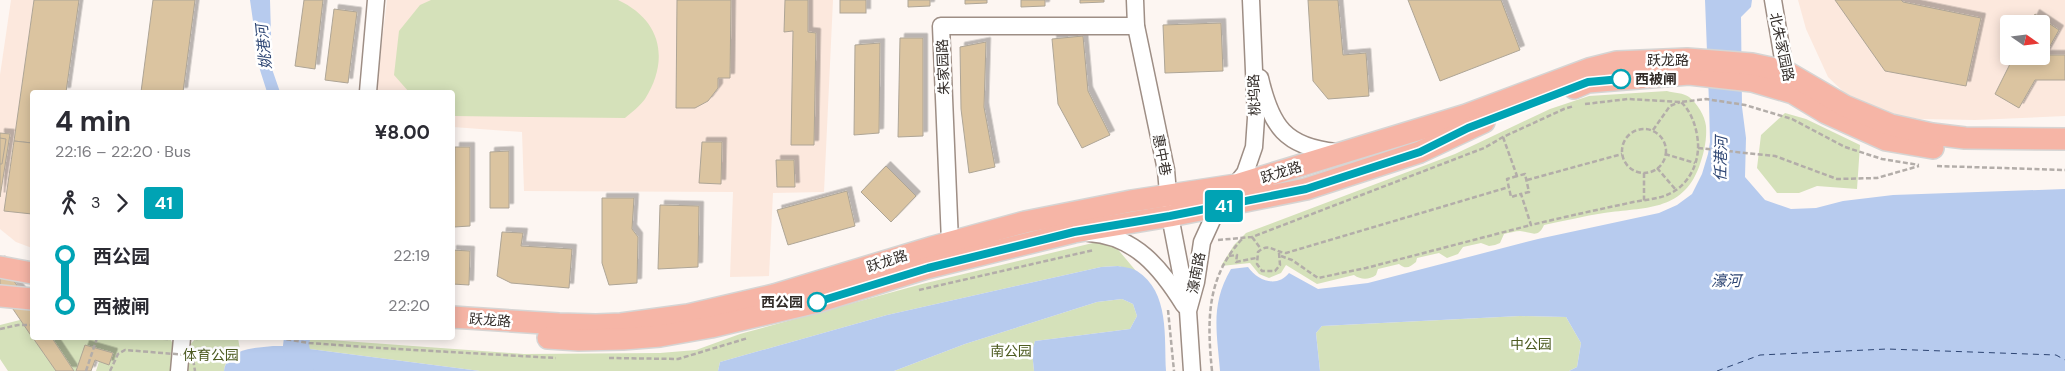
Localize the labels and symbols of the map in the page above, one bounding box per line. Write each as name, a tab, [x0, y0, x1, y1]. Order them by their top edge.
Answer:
street label: 北朱家园路	[1766, 11, 1798, 83]
north arrow	[2000, 15, 2050, 65]
water label: 姚港河	[251, 21, 276, 70]
street label: 朱家园路	[933, 39, 953, 95]
street label: 跃龙路	[1647, 51, 1689, 69]
marker: 西被闸	[1611, 69, 1631, 89]
place label: 西被闸	[1635, 70, 1677, 88]
street label: 桃坞路	[1244, 74, 1264, 116]
street label: 惠中巷	[1149, 133, 1175, 177]
water label: 任港河	[1711, 133, 1731, 182]
street label: 跃龙路	[1258, 157, 1304, 187]
line badge: 41	[1202, 190, 1246, 222]
street label: 跃龙路	[864, 246, 910, 276]
street label: 濠南路	[1183, 251, 1209, 295]
water label: 濠河	[1711, 271, 1744, 291]
marker: 西公园	[807, 292, 827, 312]
place label: 西公园	[761, 293, 803, 311]
street label: 跃龙路	[468, 310, 512, 330]
park label: 中公园	[1510, 335, 1552, 353]
park label: 南公园	[990, 342, 1032, 360]
park label: 体育公园	[183, 346, 239, 364]

